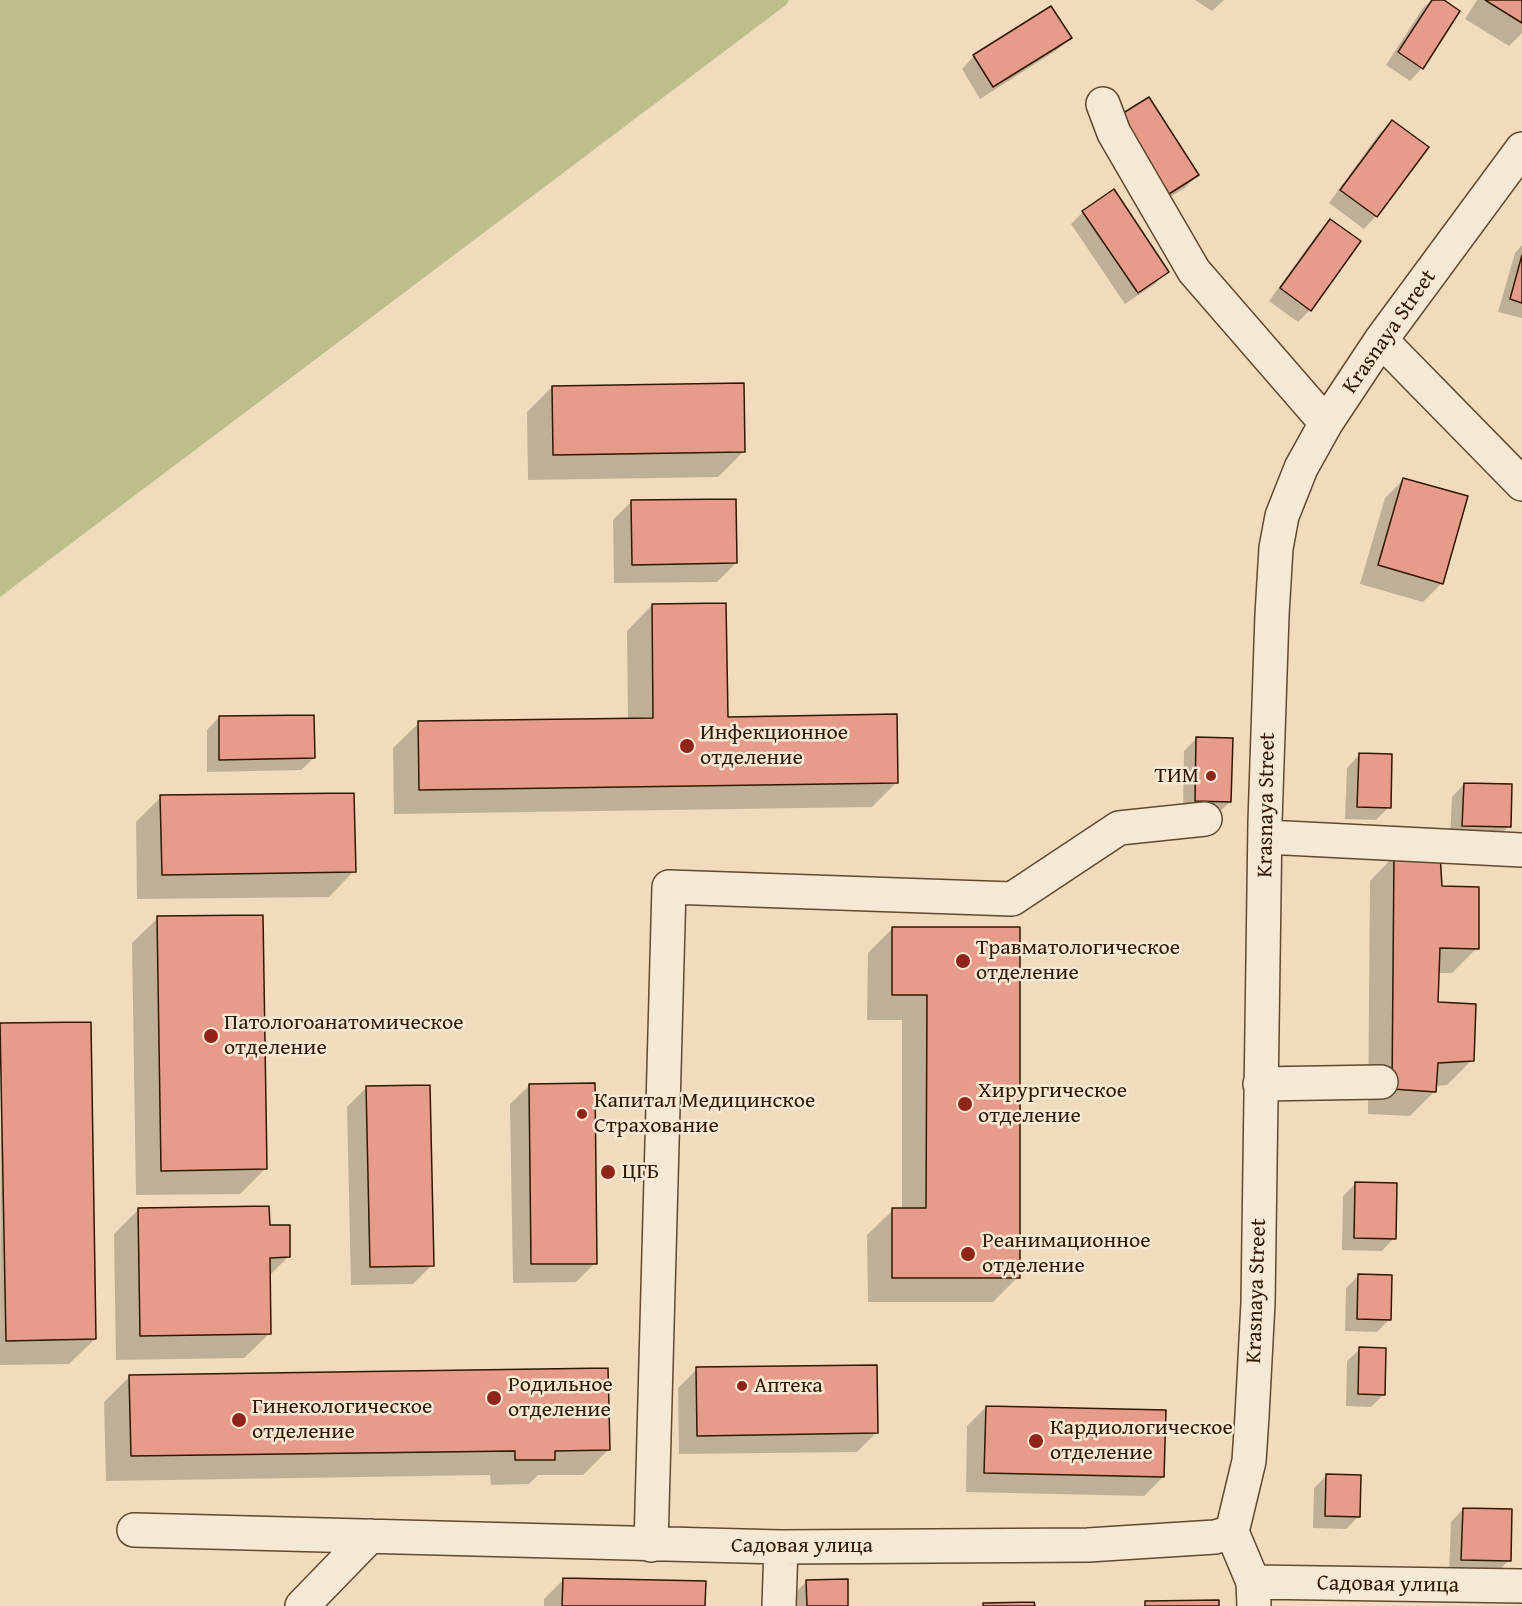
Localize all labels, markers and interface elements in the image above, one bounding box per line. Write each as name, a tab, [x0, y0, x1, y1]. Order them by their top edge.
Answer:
street label: Krasnaya Street	[1338, 265, 1442, 399]
place label: Инфекционное отделение	[700, 720, 848, 772]
street label: Krasnaya Street	[1253, 732, 1281, 878]
marker: Инфекционное отделение	[678, 737, 696, 755]
place label: ТИМ	[1155, 763, 1199, 789]
marker: ТИМ	[1204, 769, 1218, 783]
place label: Травматологическое отделение	[976, 935, 1180, 986]
marker: Травматологическое отделение	[954, 952, 972, 970]
place label: Патологоанатомическое отделение	[224, 1010, 464, 1062]
marker: Патологоанатомическое отделение	[202, 1027, 220, 1045]
place label: Хирургическое отделение	[978, 1078, 1127, 1130]
place label: Капитал Медицинское Страхование	[594, 1088, 815, 1140]
marker: Хирургическое отделение	[956, 1095, 974, 1113]
marker: Капитал Медицинское Страхование	[575, 1107, 589, 1121]
place label: ЦГБ	[622, 1159, 659, 1185]
marker: ЦГБ	[599, 1163, 617, 1181]
street label: Krasnaya Street	[1241, 1218, 1273, 1364]
place label: Реанимационное отделение	[982, 1228, 1151, 1280]
marker: Реанимационное отделение	[959, 1245, 977, 1263]
place label: Родильное отделение	[508, 1372, 613, 1424]
place label: Аптека	[754, 1373, 823, 1399]
marker: Аптека	[735, 1379, 749, 1393]
marker: Родильное отделение	[485, 1389, 503, 1407]
place label: Гинекологическое отделение	[252, 1394, 432, 1446]
marker: Гинекологическое отделение	[230, 1411, 248, 1429]
place label: Кардиологическое отделение	[1050, 1415, 1233, 1466]
marker: Кардиологическое отделение	[1027, 1432, 1045, 1450]
street label: Садовая улица	[731, 1533, 873, 1559]
street label: Садовая улица	[1317, 1571, 1459, 1599]

